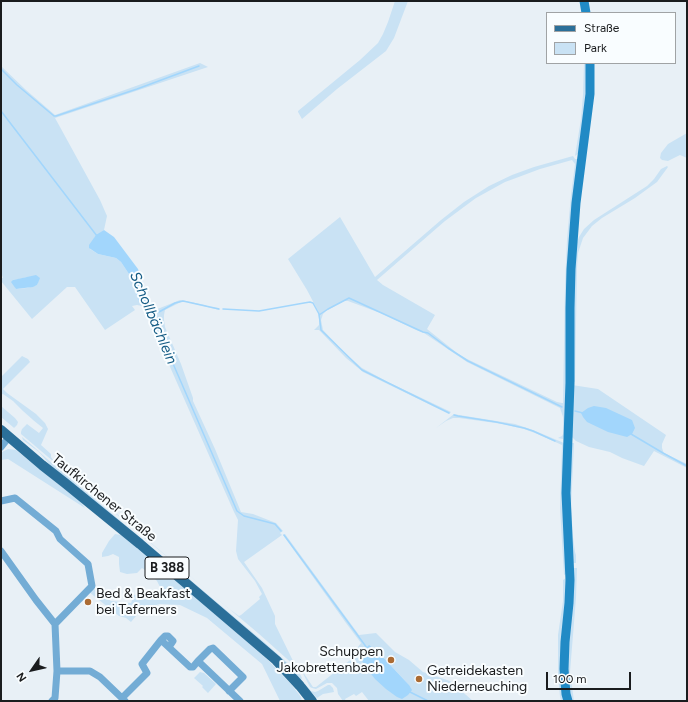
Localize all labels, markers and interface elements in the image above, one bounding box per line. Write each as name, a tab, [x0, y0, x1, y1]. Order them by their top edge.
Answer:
legend	[546, 12, 676, 64]
text: Straße	[584, 21, 619, 35]
text: Park	[584, 41, 607, 55]
water label: Schollbächlein	[125, 269, 181, 367]
street label: Taufkirchener Straße	[48, 451, 160, 545]
road number: B 388	[145, 557, 189, 579]
place label: Bed & Beakfast bei Taferners	[96, 586, 191, 618]
marker: Bed & Beakfast bei Taferners	[83, 597, 93, 607]
place label: Schuppen Jakobrettenbach	[277, 644, 383, 676]
north arrow	[12, 650, 52, 690]
marker: Schuppen Jakobrettenbach	[386, 655, 396, 665]
place label: Getreidekasten Niederneuching	[427, 663, 527, 696]
scale bar	[548, 664, 633, 690]
text: N	[14, 670, 29, 684]
text: 100 m	[553, 672, 587, 686]
marker: Getreidekasten Niederneuching	[414, 674, 424, 684]

